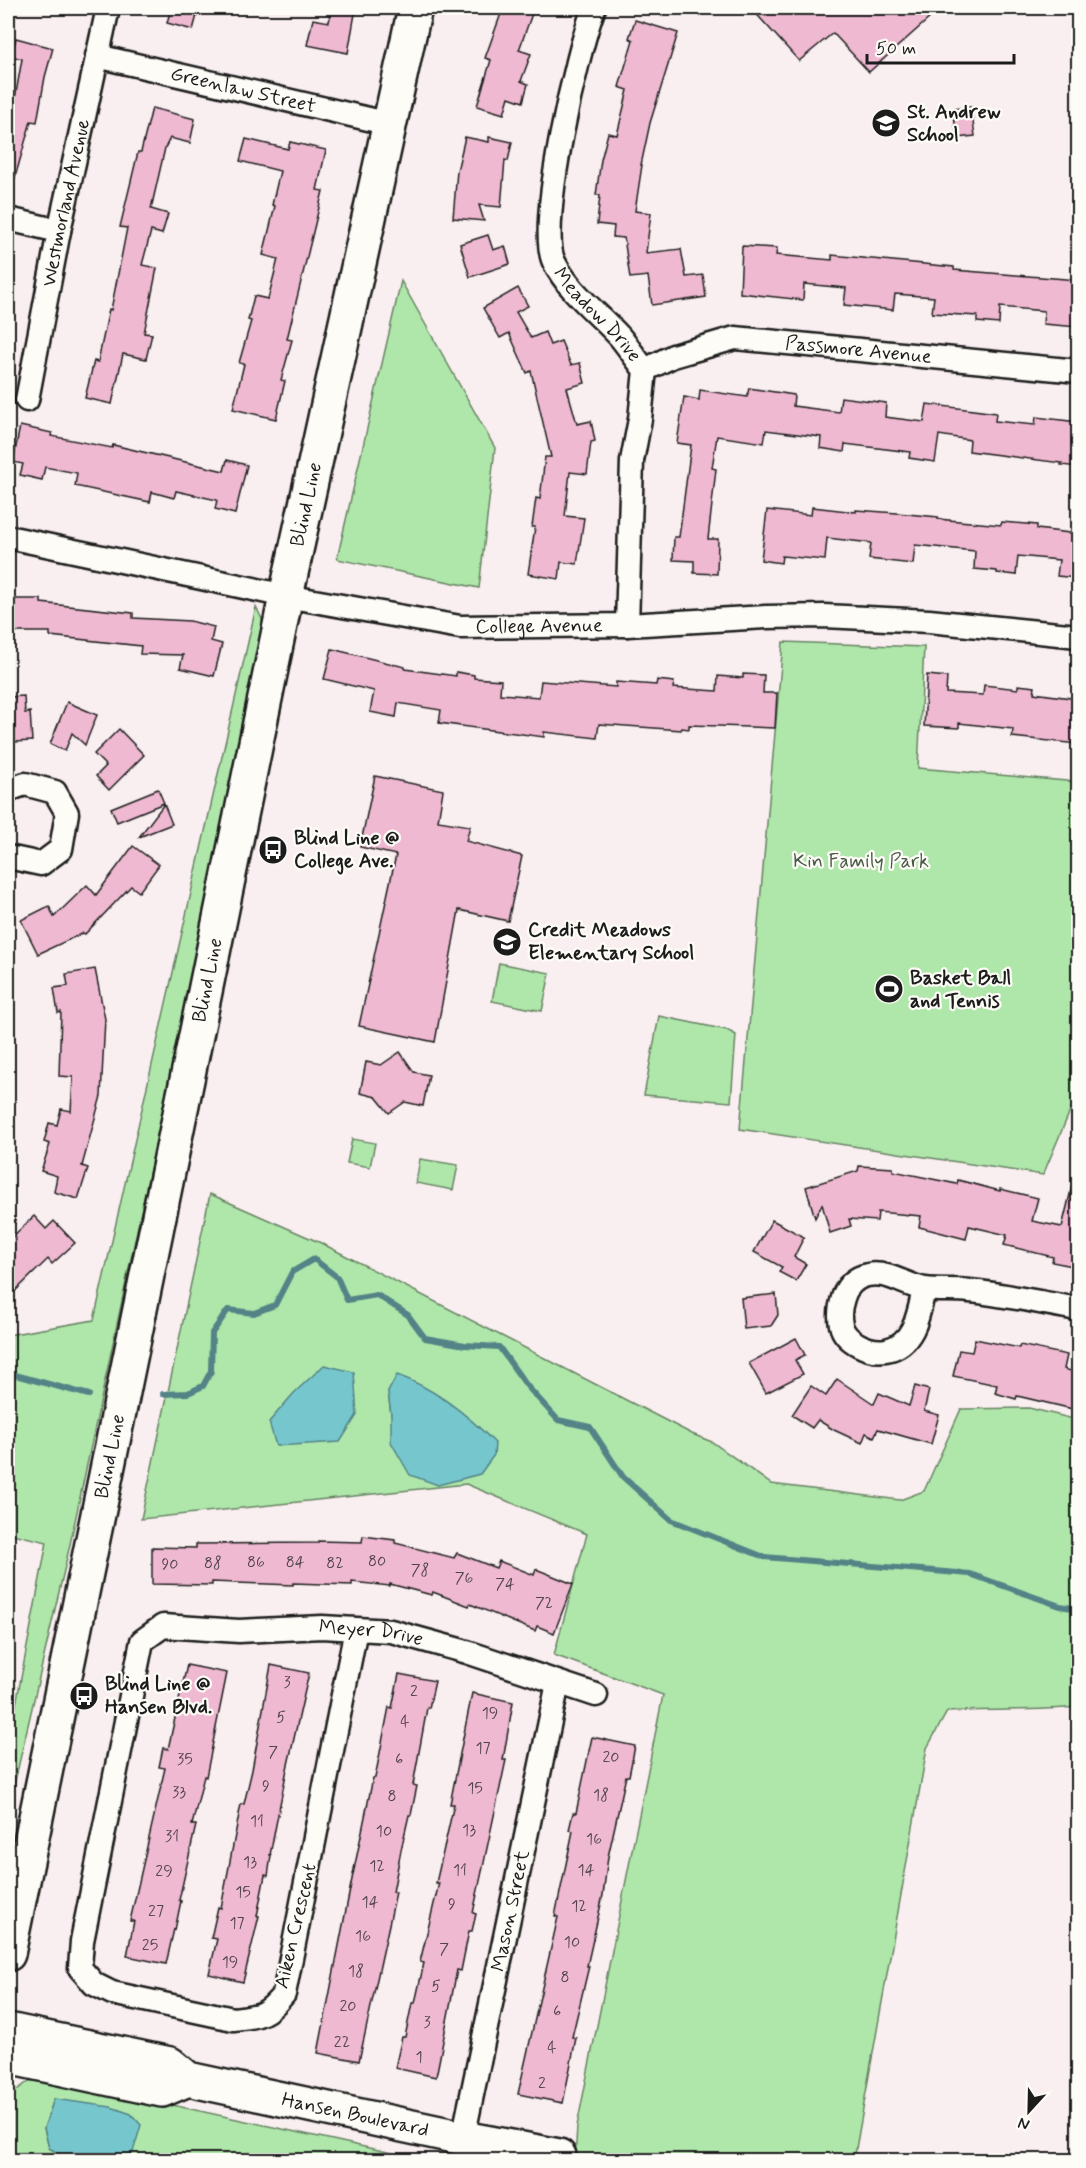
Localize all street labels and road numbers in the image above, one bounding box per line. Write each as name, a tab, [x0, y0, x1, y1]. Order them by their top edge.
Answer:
street label: Greenlaw Street	[168, 60, 319, 120]
street label: Westmorland Avenue	[35, 116, 97, 289]
street label: Meadow Drive	[547, 262, 648, 367]
street label: Passmore Avenue	[784, 329, 933, 370]
street label: Blind Line	[284, 460, 328, 549]
street label: College Avenue	[475, 612, 603, 640]
street label: Blind Line	[186, 936, 229, 1025]
street label: Blind Line	[88, 1412, 132, 1501]
street label: Meyer Drive	[318, 1613, 426, 1653]
street label: Mason Street	[485, 1848, 536, 1974]
street label: Aiken Crescent	[268, 1861, 324, 1991]
street label: Hansen Boulevard	[279, 2086, 431, 2144]

